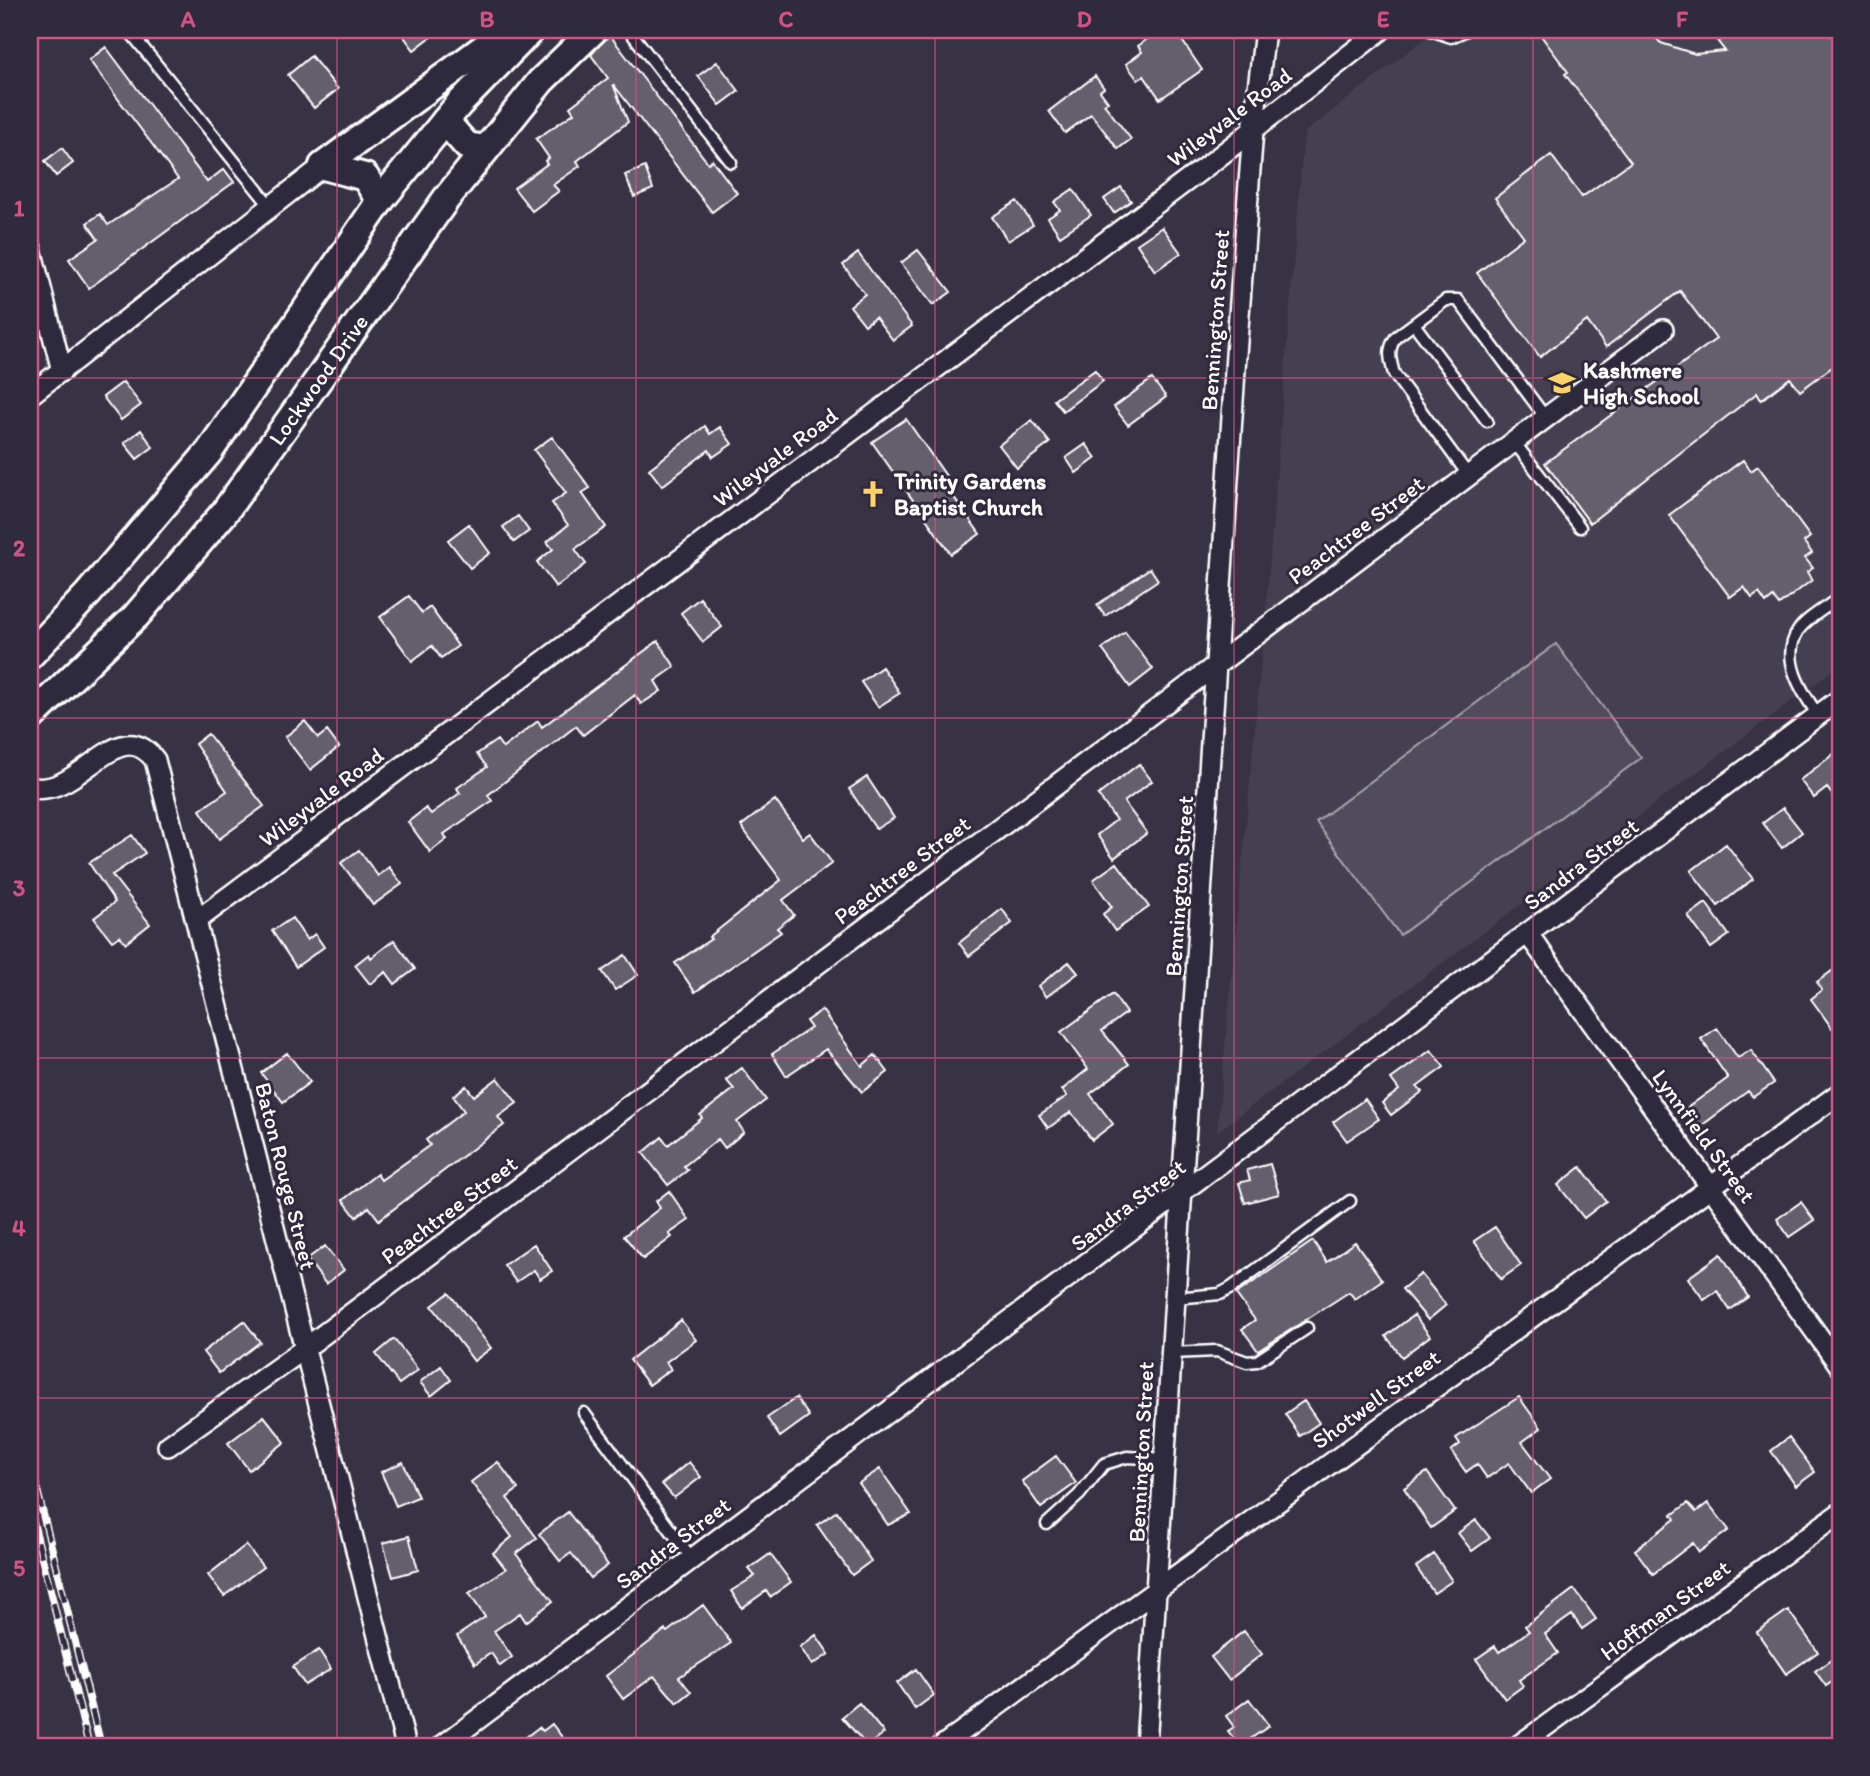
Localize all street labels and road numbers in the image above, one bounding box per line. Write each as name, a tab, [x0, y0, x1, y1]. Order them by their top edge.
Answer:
street label: Wileyvale Road	[1161, 61, 1297, 173]
street label: Bennington Street	[1195, 228, 1235, 411]
street label: Lockwood Drive	[262, 308, 374, 451]
street label: Wileyvale Road	[707, 401, 843, 513]
street label: Peachtree Street	[1282, 470, 1430, 590]
street label: Wileyvale Road	[253, 741, 389, 853]
street label: Bennington Street	[1159, 794, 1199, 977]
street label: Peachtree Street	[828, 810, 976, 930]
street label: Sandra Street	[1518, 811, 1644, 916]
street label: Lynnfield Street	[1646, 1064, 1762, 1208]
street label: Baton Rouge Street	[249, 1079, 323, 1273]
street label: Peachtree Street	[375, 1150, 523, 1270]
street label: Sandra Street	[1065, 1152, 1191, 1257]
street label: Shotwell Street	[1306, 1343, 1446, 1455]
street label: Bennington Street	[1122, 1360, 1160, 1543]
street label: Sandra Street	[610, 1490, 736, 1595]
street label: Hoffman Street	[1595, 1553, 1736, 1667]

